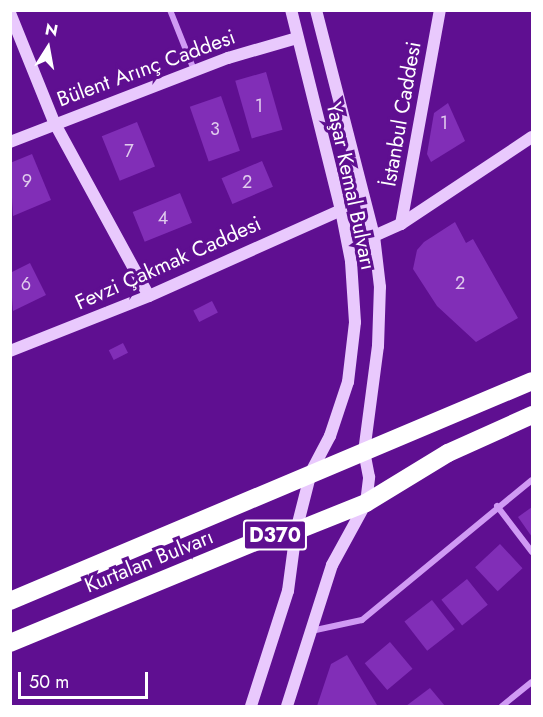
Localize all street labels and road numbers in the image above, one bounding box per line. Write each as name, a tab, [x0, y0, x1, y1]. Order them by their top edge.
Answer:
street label: Bülent Arınç Caddesi	[53, 24, 239, 112]
street label: İstanbul Caddesi	[376, 39, 426, 189]
street label: Yaşar Kemal Bulvarı	[321, 100, 381, 272]
street label: Fevzi Çakmak Caddesi	[71, 211, 265, 315]
road number: D370	[242, 518, 308, 552]
street label: Kurtalan Bulvarı	[81, 524, 217, 598]

